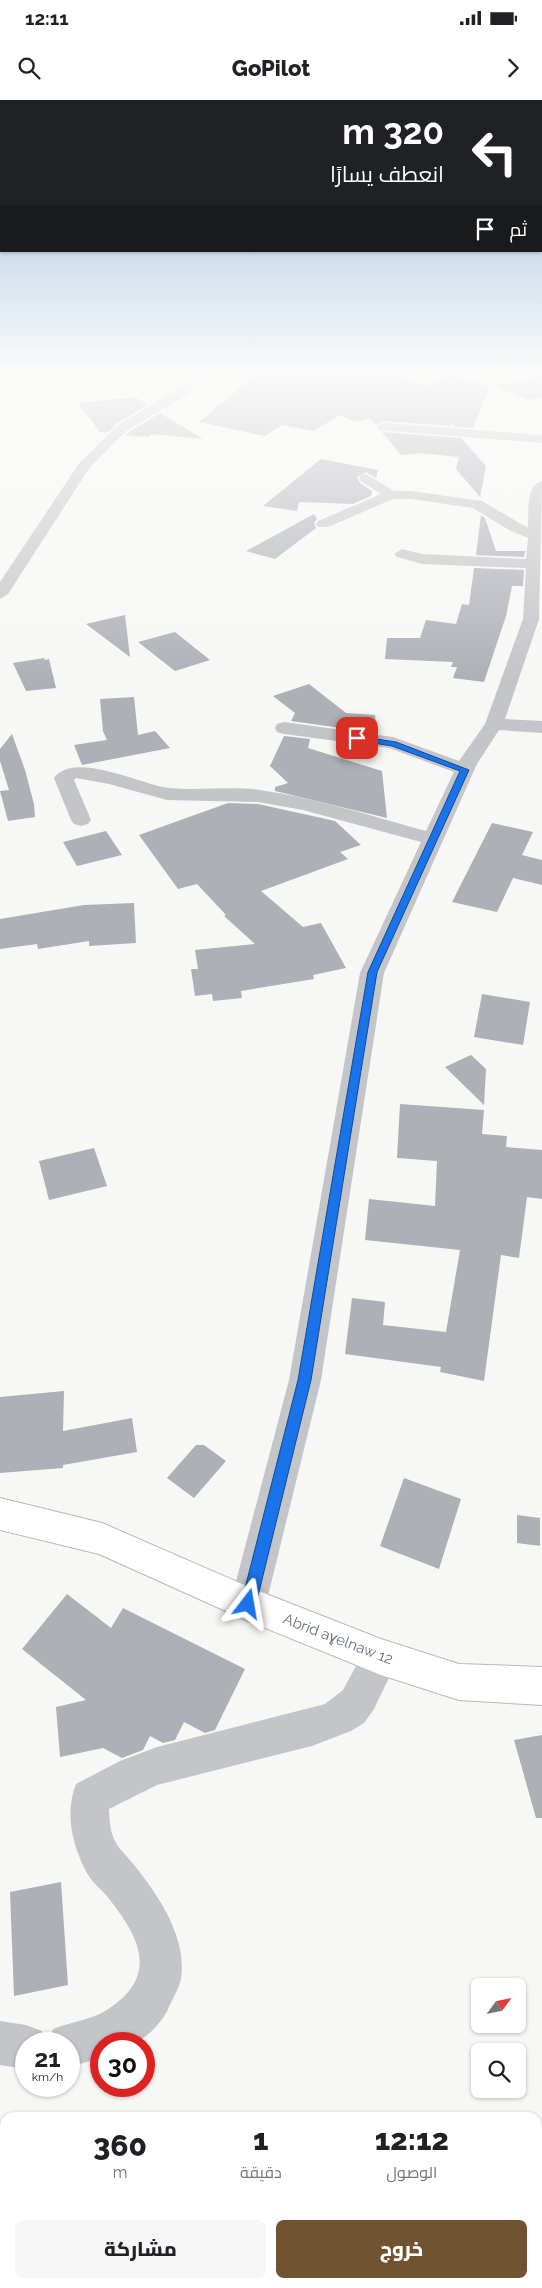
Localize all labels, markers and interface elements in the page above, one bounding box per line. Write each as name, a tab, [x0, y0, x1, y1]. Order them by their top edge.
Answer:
text: 12:11	[25, 7, 69, 29]
icon: search	[15, 54, 43, 82]
icon: forward	[499, 54, 527, 82]
text: GoPilot	[232, 55, 310, 81]
text: 320 m	[342, 111, 444, 152]
icon: left	[462, 120, 527, 185]
text: انعطف يسارًا	[330, 161, 444, 187]
icon: arrive	[471, 215, 499, 243]
text: ثم	[509, 218, 527, 240]
pin	[336, 717, 378, 759]
icon: arrive	[343, 724, 371, 752]
position arrow	[221, 1577, 273, 1629]
street label: Abrid aɣelnaw 12	[281, 1610, 396, 1668]
north arrow	[471, 1978, 526, 2032]
map controls	[471, 1978, 526, 2098]
speed limit sign: 30	[90, 2032, 155, 2097]
text: 21	[34, 2043, 61, 2073]
button: search	[471, 2043, 526, 2098]
text: km/h	[32, 2070, 63, 2084]
text: 1	[253, 2122, 269, 2157]
text: 12:12	[375, 2122, 449, 2157]
text: 360	[93, 2128, 147, 2163]
text: m	[113, 2163, 127, 2182]
text: دقيقة	[240, 2163, 282, 2182]
text: الوصول	[386, 2163, 437, 2182]
button: مشاركة	[15, 2220, 266, 2278]
button: خروج	[276, 2220, 527, 2278]

